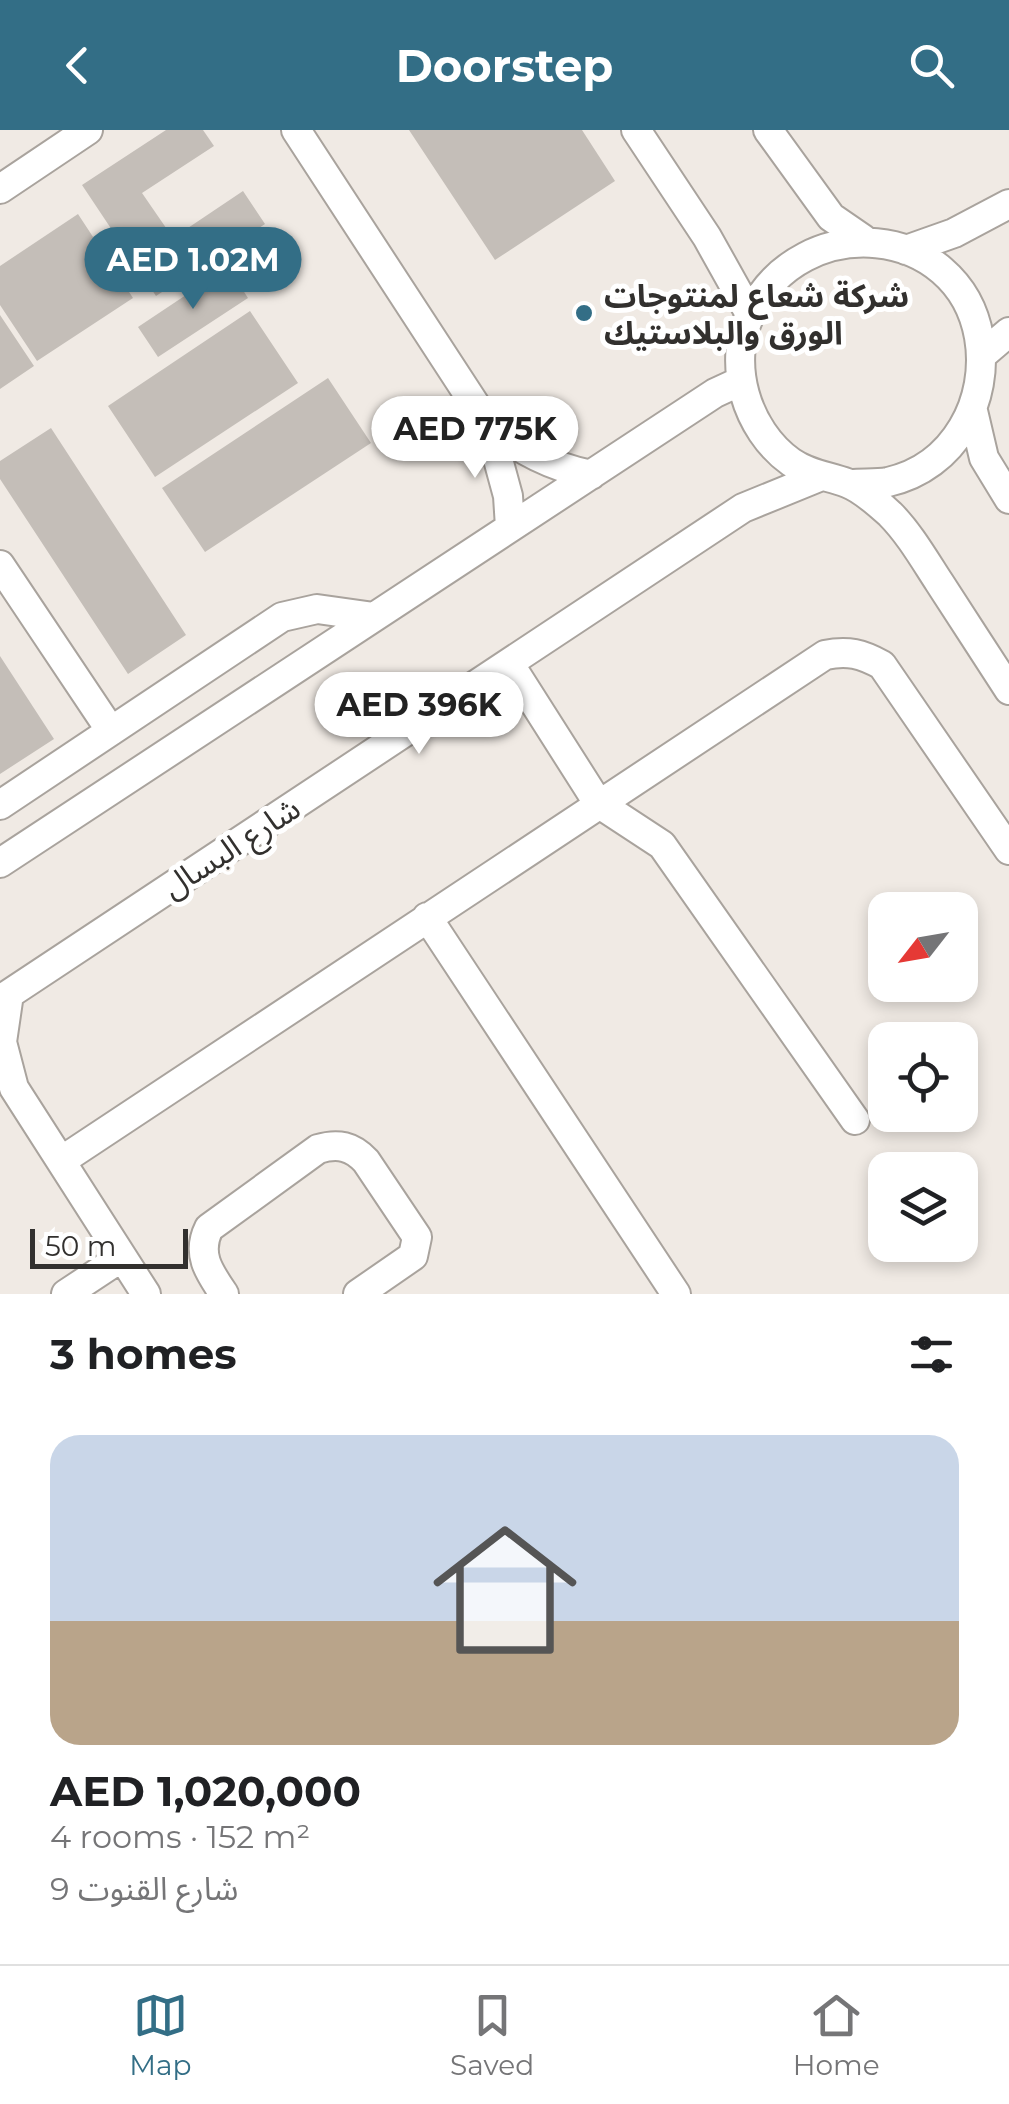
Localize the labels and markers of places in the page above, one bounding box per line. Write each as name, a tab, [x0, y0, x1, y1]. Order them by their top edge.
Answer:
pin: AED 1.02M	[79, 227, 307, 312]
place label: شركة شعاع لمنتوجات الورق والبلاستيك	[604, 276, 909, 352]
marker: شركة شعاع لمنتوجات الورق والبلاستيك	[573, 302, 595, 324]
pin: AED 775K	[372, 396, 578, 481]
pin: AED 396K	[316, 672, 522, 757]

